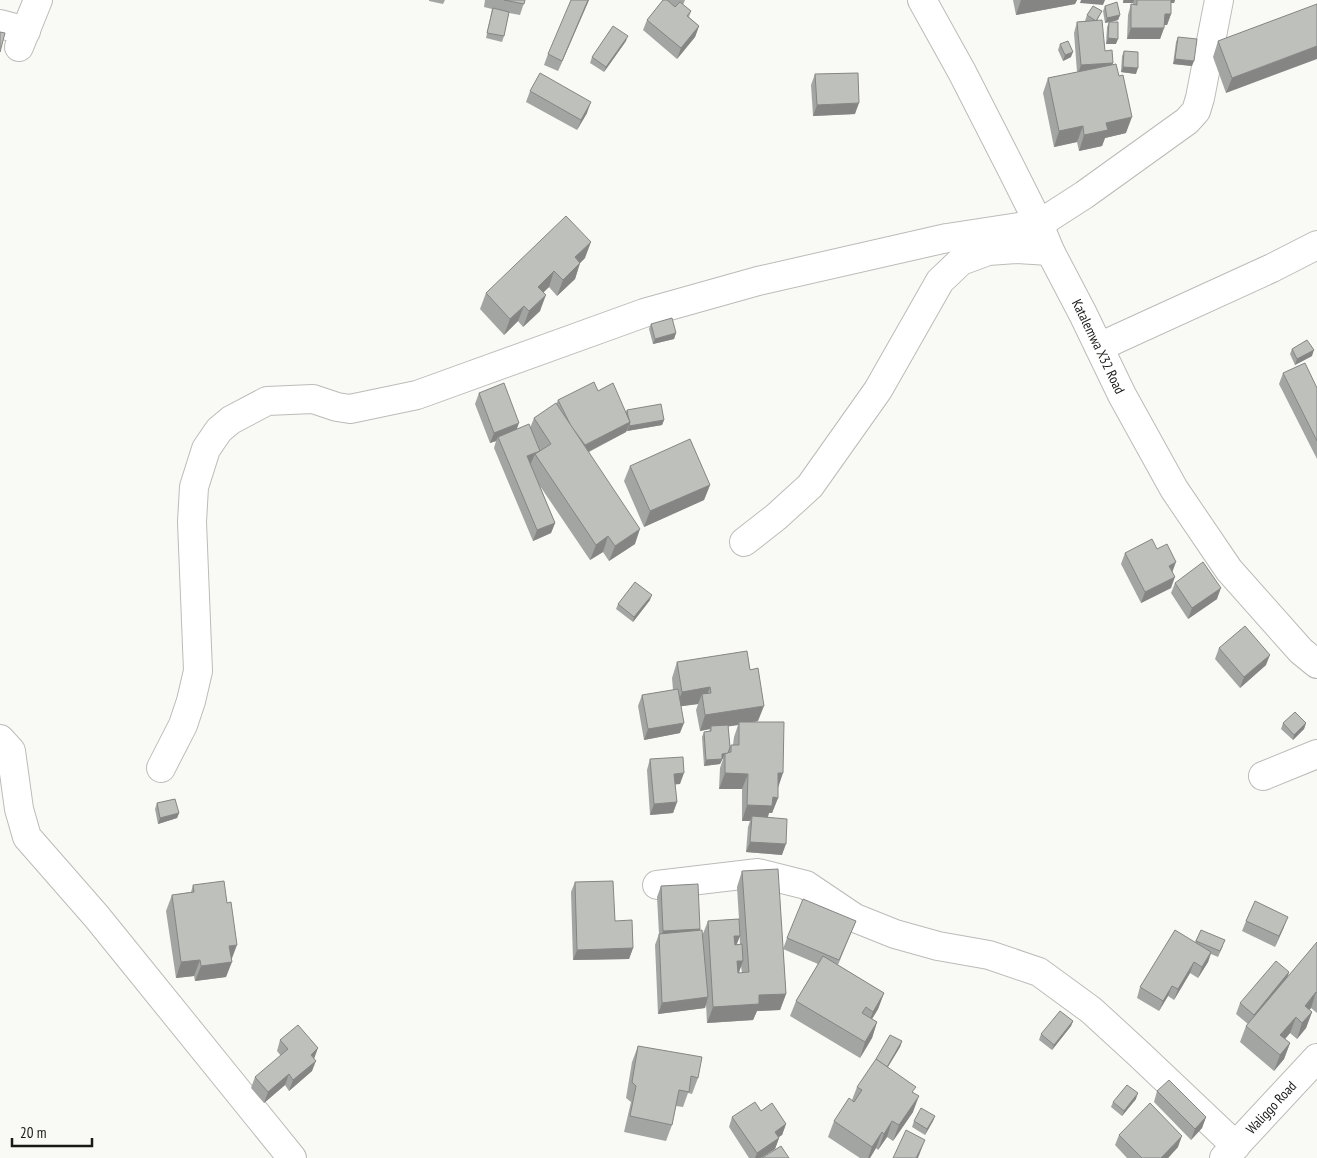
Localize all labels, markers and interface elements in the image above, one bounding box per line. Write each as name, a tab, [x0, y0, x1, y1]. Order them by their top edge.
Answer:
street label: Katalemwa X32 Road	[1068, 296, 1129, 397]
street label: Waliggo Road	[1242, 1077, 1300, 1138]
scale bar	[12, 1116, 92, 1148]
text: 20 m	[20, 1123, 46, 1142]

